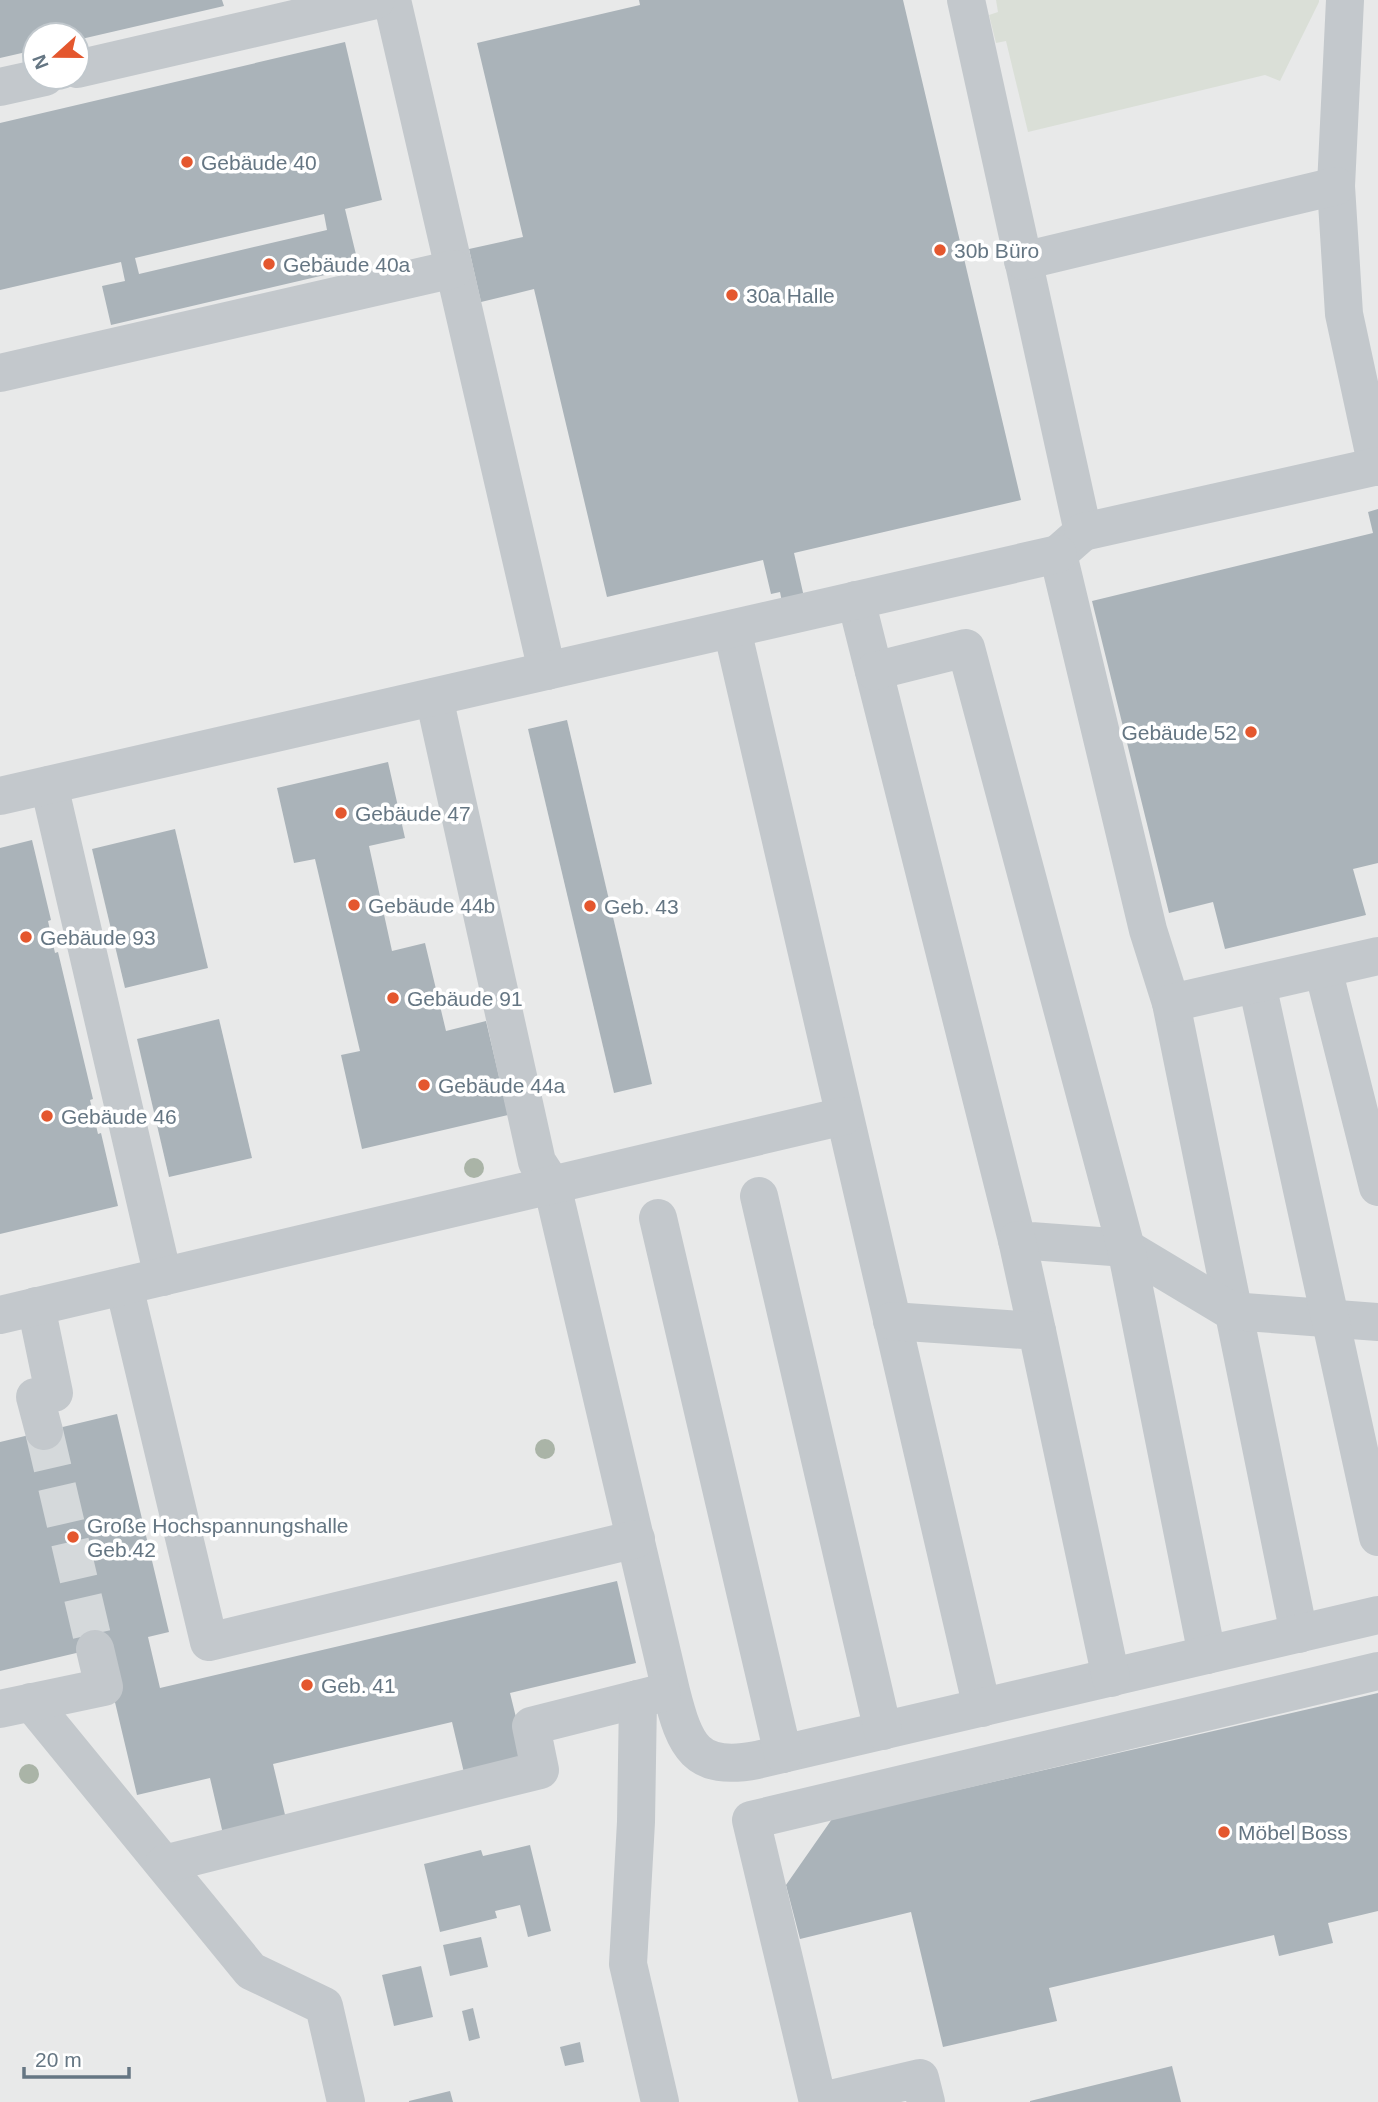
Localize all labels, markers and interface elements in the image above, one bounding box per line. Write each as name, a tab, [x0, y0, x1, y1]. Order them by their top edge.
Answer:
north arrow	[21, 21, 91, 91]
text: N	[28, 52, 53, 72]
place label: Gebäude 40	[201, 151, 317, 174]
marker: Gebäude 40	[179, 154, 195, 170]
place label: 30b Büro	[954, 239, 1039, 262]
marker: 30b Büro	[932, 242, 948, 258]
place label: Gebäude 40a	[283, 253, 411, 276]
marker: Gebäude 40a	[261, 256, 277, 272]
place label: 30a Halle	[746, 284, 835, 307]
marker: 30a Halle	[724, 287, 740, 303]
place label: Gebäude 52	[1121, 721, 1237, 744]
marker: Gebäude 52	[1243, 724, 1259, 740]
place label: Gebäude 47	[355, 802, 471, 825]
marker: Gebäude 47	[333, 805, 349, 821]
place label: Gebäude 44b	[368, 894, 495, 917]
place label: Geb. 43	[604, 895, 679, 918]
marker: Gebäude 44b	[346, 897, 362, 913]
marker: Geb. 43	[582, 898, 598, 914]
place label: Gebäude 93	[40, 926, 156, 949]
marker: Gebäude 93	[18, 929, 34, 945]
place label: Gebäude 91	[407, 987, 523, 1010]
marker: Gebäude 91	[385, 990, 401, 1006]
place label: Gebäude 44a	[438, 1074, 566, 1097]
marker: Gebäude 44a	[416, 1077, 432, 1093]
place label: Gebäude 46	[61, 1105, 177, 1128]
marker: Gebäude 46	[39, 1108, 55, 1124]
place label: Große Hochspannungshalle Geb.42	[87, 1514, 349, 1561]
marker: Große Hochspannungshalle Geb.42	[65, 1529, 81, 1545]
place label: Geb. 41	[321, 1674, 396, 1697]
marker: Geb. 41	[299, 1677, 315, 1693]
place label: Möbel Boss	[1238, 1821, 1348, 1844]
marker: Möbel Boss	[1216, 1824, 1232, 1840]
scale bar	[24, 2036, 130, 2080]
text: 20 m	[35, 2048, 82, 2071]

